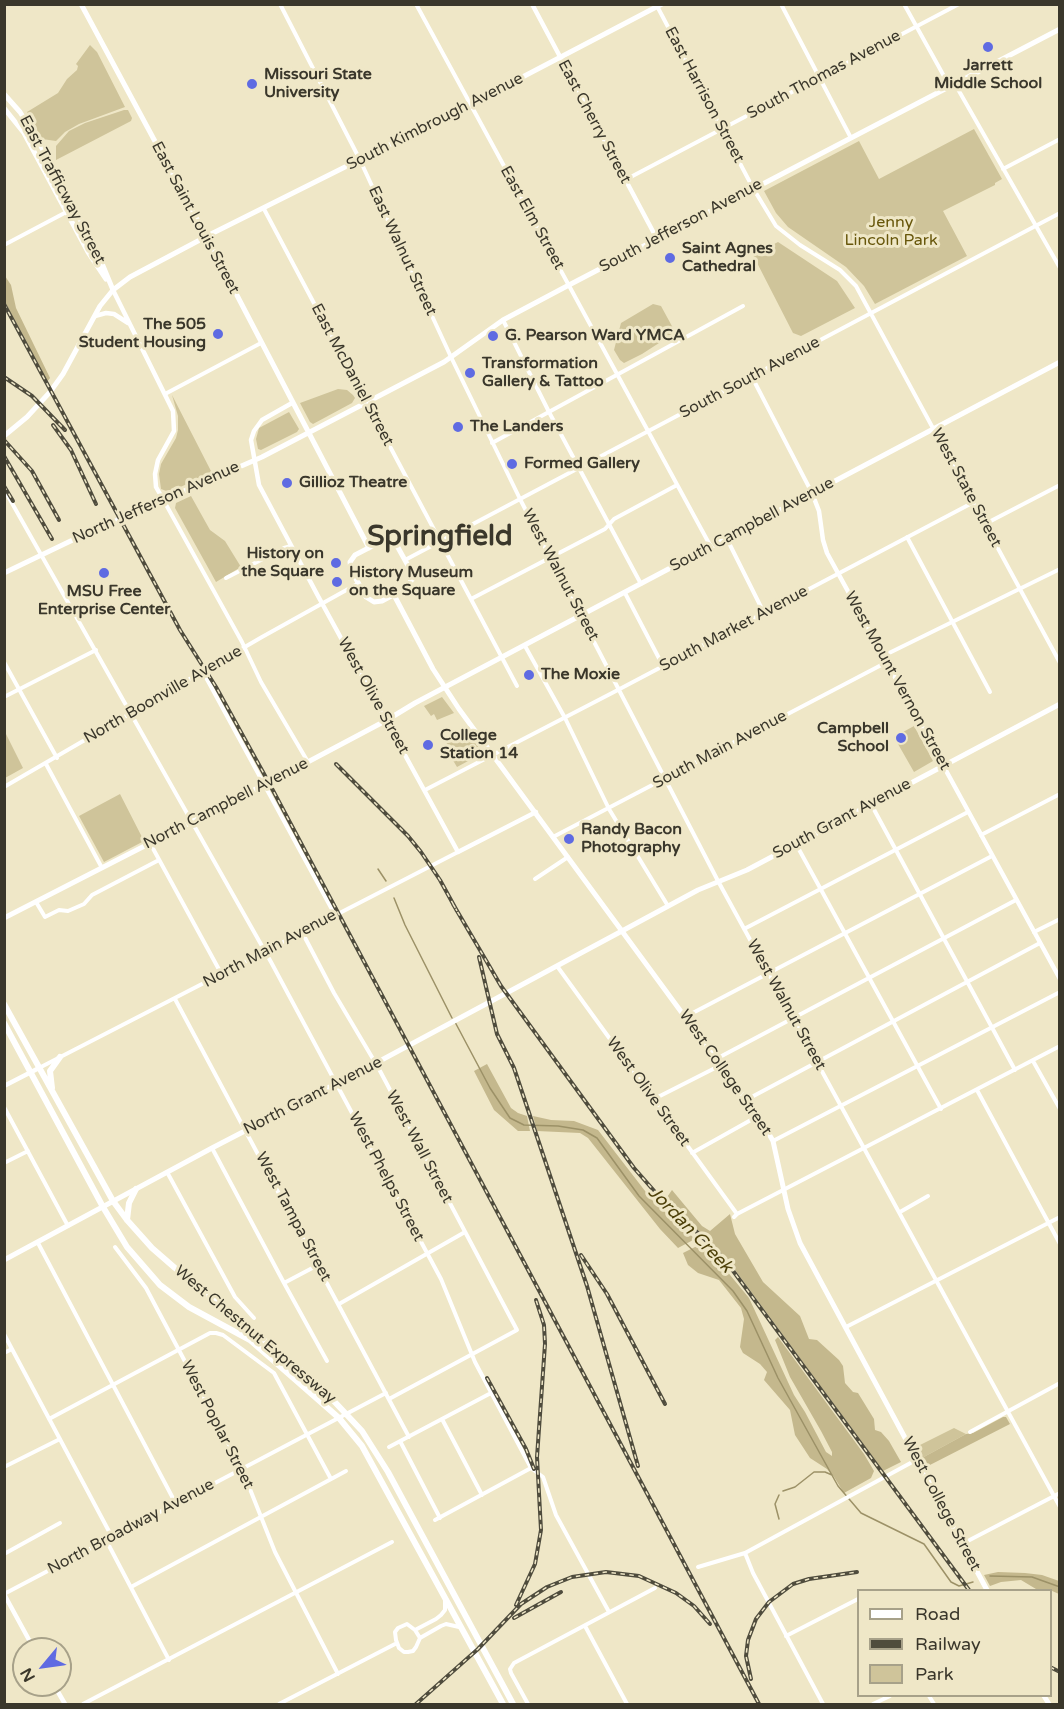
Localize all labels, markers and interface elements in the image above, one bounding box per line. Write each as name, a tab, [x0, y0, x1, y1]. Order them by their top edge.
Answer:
street label: East Harrison Street	[660, 24, 748, 166]
street label: South Thomas Avenue	[744, 26, 904, 124]
marker: Jarrett Middle School	[981, 40, 995, 54]
place label: Jarrett Middle School	[934, 56, 1042, 94]
street label: East Cherry Street	[553, 57, 635, 187]
place label: Missouri State University	[264, 65, 372, 103]
street label: South Kimbrough Avenue	[344, 69, 526, 175]
marker: Missouri State University	[245, 77, 259, 91]
street label: East Trafficway Street	[15, 112, 109, 268]
street label: East Saint Louis Street	[147, 138, 243, 298]
street label: East Elm Street	[496, 163, 568, 273]
street label: South Jefferson Avenue	[596, 175, 766, 277]
street label: East Walnut Street	[364, 183, 440, 319]
park label: Jenny Lincoln Park	[844, 213, 938, 251]
place label: Saint Agnes Cathedral	[682, 239, 773, 277]
marker: Saint Agnes Cathedral	[663, 251, 677, 265]
street label: East McDaniel Street	[306, 301, 398, 449]
place label: The 505 Student Housing	[79, 315, 206, 353]
place label: G. Pearson Ward YMCA	[505, 326, 685, 346]
marker: The 505 Student Housing	[211, 327, 225, 341]
marker: G. Pearson Ward YMCA	[486, 329, 500, 343]
street label: South South Avenue	[677, 333, 823, 423]
place label: Transformation Gallery & Tattoo	[482, 354, 604, 392]
marker: Transformation Gallery & Tattoo	[463, 366, 477, 380]
place label: The Landers	[470, 417, 564, 437]
marker: The Landers	[451, 420, 465, 434]
street label: West State Street	[927, 425, 1005, 551]
place label: Formed Gallery	[524, 454, 640, 474]
street label: North Jefferson Avenue	[70, 457, 242, 549]
marker: Formed Gallery	[505, 457, 519, 471]
place label: Gillioz Theatre	[299, 473, 407, 493]
street label: South Campbell Avenue	[667, 474, 837, 576]
marker: Gillioz Theatre	[280, 476, 294, 490]
street label: West Walnut Street	[517, 506, 603, 644]
district label: Springfield	[367, 521, 513, 555]
place label: History on the Square	[241, 544, 324, 582]
marker: History on the Square	[329, 556, 343, 570]
place label: History Museum on the Square	[349, 563, 473, 601]
marker: MSU Free Enterprise Center	[97, 566, 111, 580]
marker: History Museum on the Square	[330, 575, 344, 589]
place label: MSU Free Enterprise Center	[38, 582, 170, 620]
street label: South Market Avenue	[657, 582, 811, 676]
street label: West Mount Vernon Street	[840, 588, 954, 774]
street label: West Olive Street	[333, 634, 413, 758]
street label: North Boonville Avenue	[80, 642, 246, 748]
place label: The Moxie	[541, 665, 620, 685]
marker: The Moxie	[522, 668, 536, 682]
street label: South Main Avenue	[650, 707, 790, 793]
place label: Campbell School	[817, 719, 889, 757]
place label: College Station 14	[440, 726, 518, 764]
marker: Campbell School	[894, 731, 908, 745]
marker: College Station 14	[421, 738, 435, 752]
street label: North Campbell Avenue	[141, 754, 311, 854]
street label: South Grant Avenue	[770, 774, 914, 864]
place label: Randy Bacon Photography	[581, 820, 682, 858]
marker: Randy Bacon Photography	[562, 832, 576, 846]
street label: North Main Avenue	[200, 906, 340, 992]
street label: West Walnut Street	[742, 936, 830, 1074]
street label: West College Street	[674, 1006, 776, 1140]
street label: West Olive Street	[602, 1034, 694, 1150]
street label: North Grant Avenue	[241, 1053, 385, 1139]
street label: West Wall Street	[381, 1087, 457, 1207]
street label: West Phelps Street	[344, 1109, 428, 1245]
street label: West Tampa Street	[251, 1149, 335, 1285]
water label: Jordan Creek	[643, 1182, 737, 1278]
street label: West Chestnut Expressway	[170, 1262, 340, 1408]
street label: West Poplar Street	[176, 1357, 258, 1493]
street label: West College Street	[898, 1434, 984, 1574]
street label: North Broadway Avenue	[45, 1475, 217, 1579]
legend	[857, 1589, 1052, 1697]
text: Road	[915, 1603, 960, 1625]
text: Railway	[915, 1633, 981, 1655]
north arrow	[12, 1637, 72, 1697]
text: Park	[915, 1663, 953, 1685]
text: N	[16, 1664, 40, 1685]

